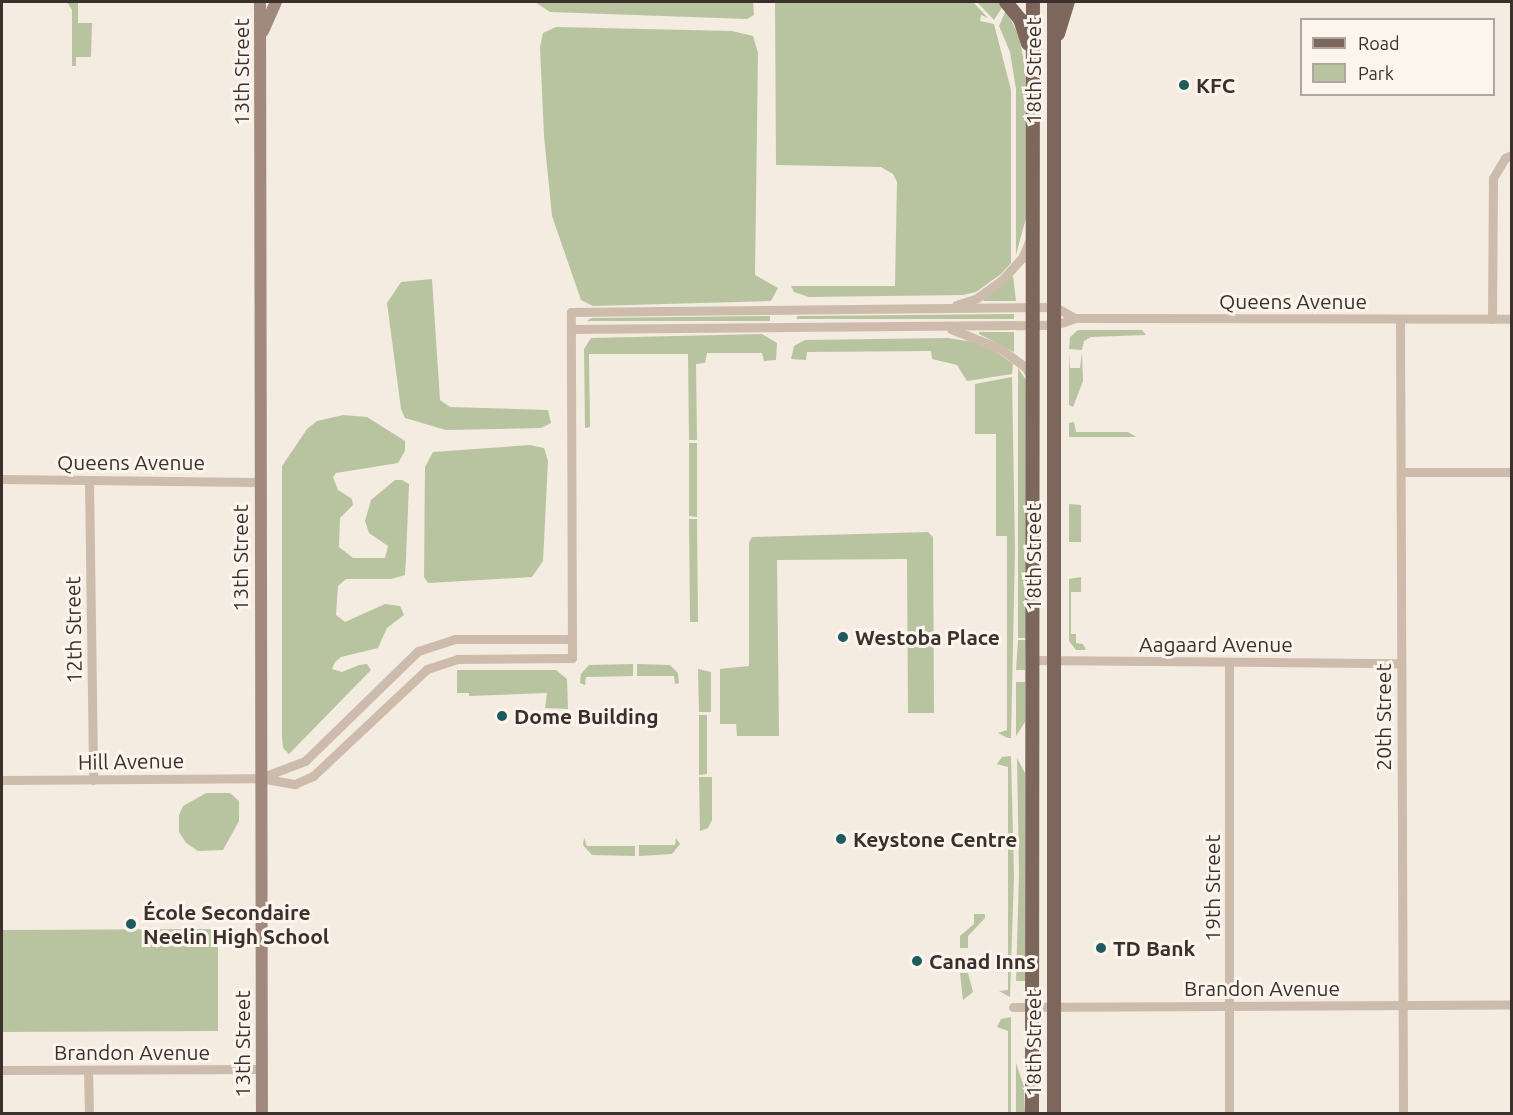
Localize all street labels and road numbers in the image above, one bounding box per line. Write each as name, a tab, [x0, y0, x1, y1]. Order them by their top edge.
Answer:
street label: 18th Street	[1020, 17, 1046, 125]
street label: 13th Street	[228, 18, 254, 126]
street label: Queens Avenue	[1219, 288, 1367, 314]
street label: Queens Avenue	[57, 449, 205, 475]
street label: 18th Street	[1020, 503, 1046, 611]
street label: 13th Street	[227, 504, 253, 612]
street label: 12th Street	[59, 576, 87, 684]
street label: Aagaard Avenue	[1139, 631, 1293, 657]
street label: 20th Street	[1370, 663, 1396, 771]
street label: Hill Avenue	[78, 747, 184, 775]
street label: 19th Street	[1199, 834, 1225, 942]
street label: Brandon Avenue	[1184, 975, 1340, 1001]
street label: 18th Street	[1020, 989, 1046, 1097]
street label: 13th Street	[229, 990, 255, 1098]
street label: Brandon Avenue	[54, 1039, 210, 1065]

